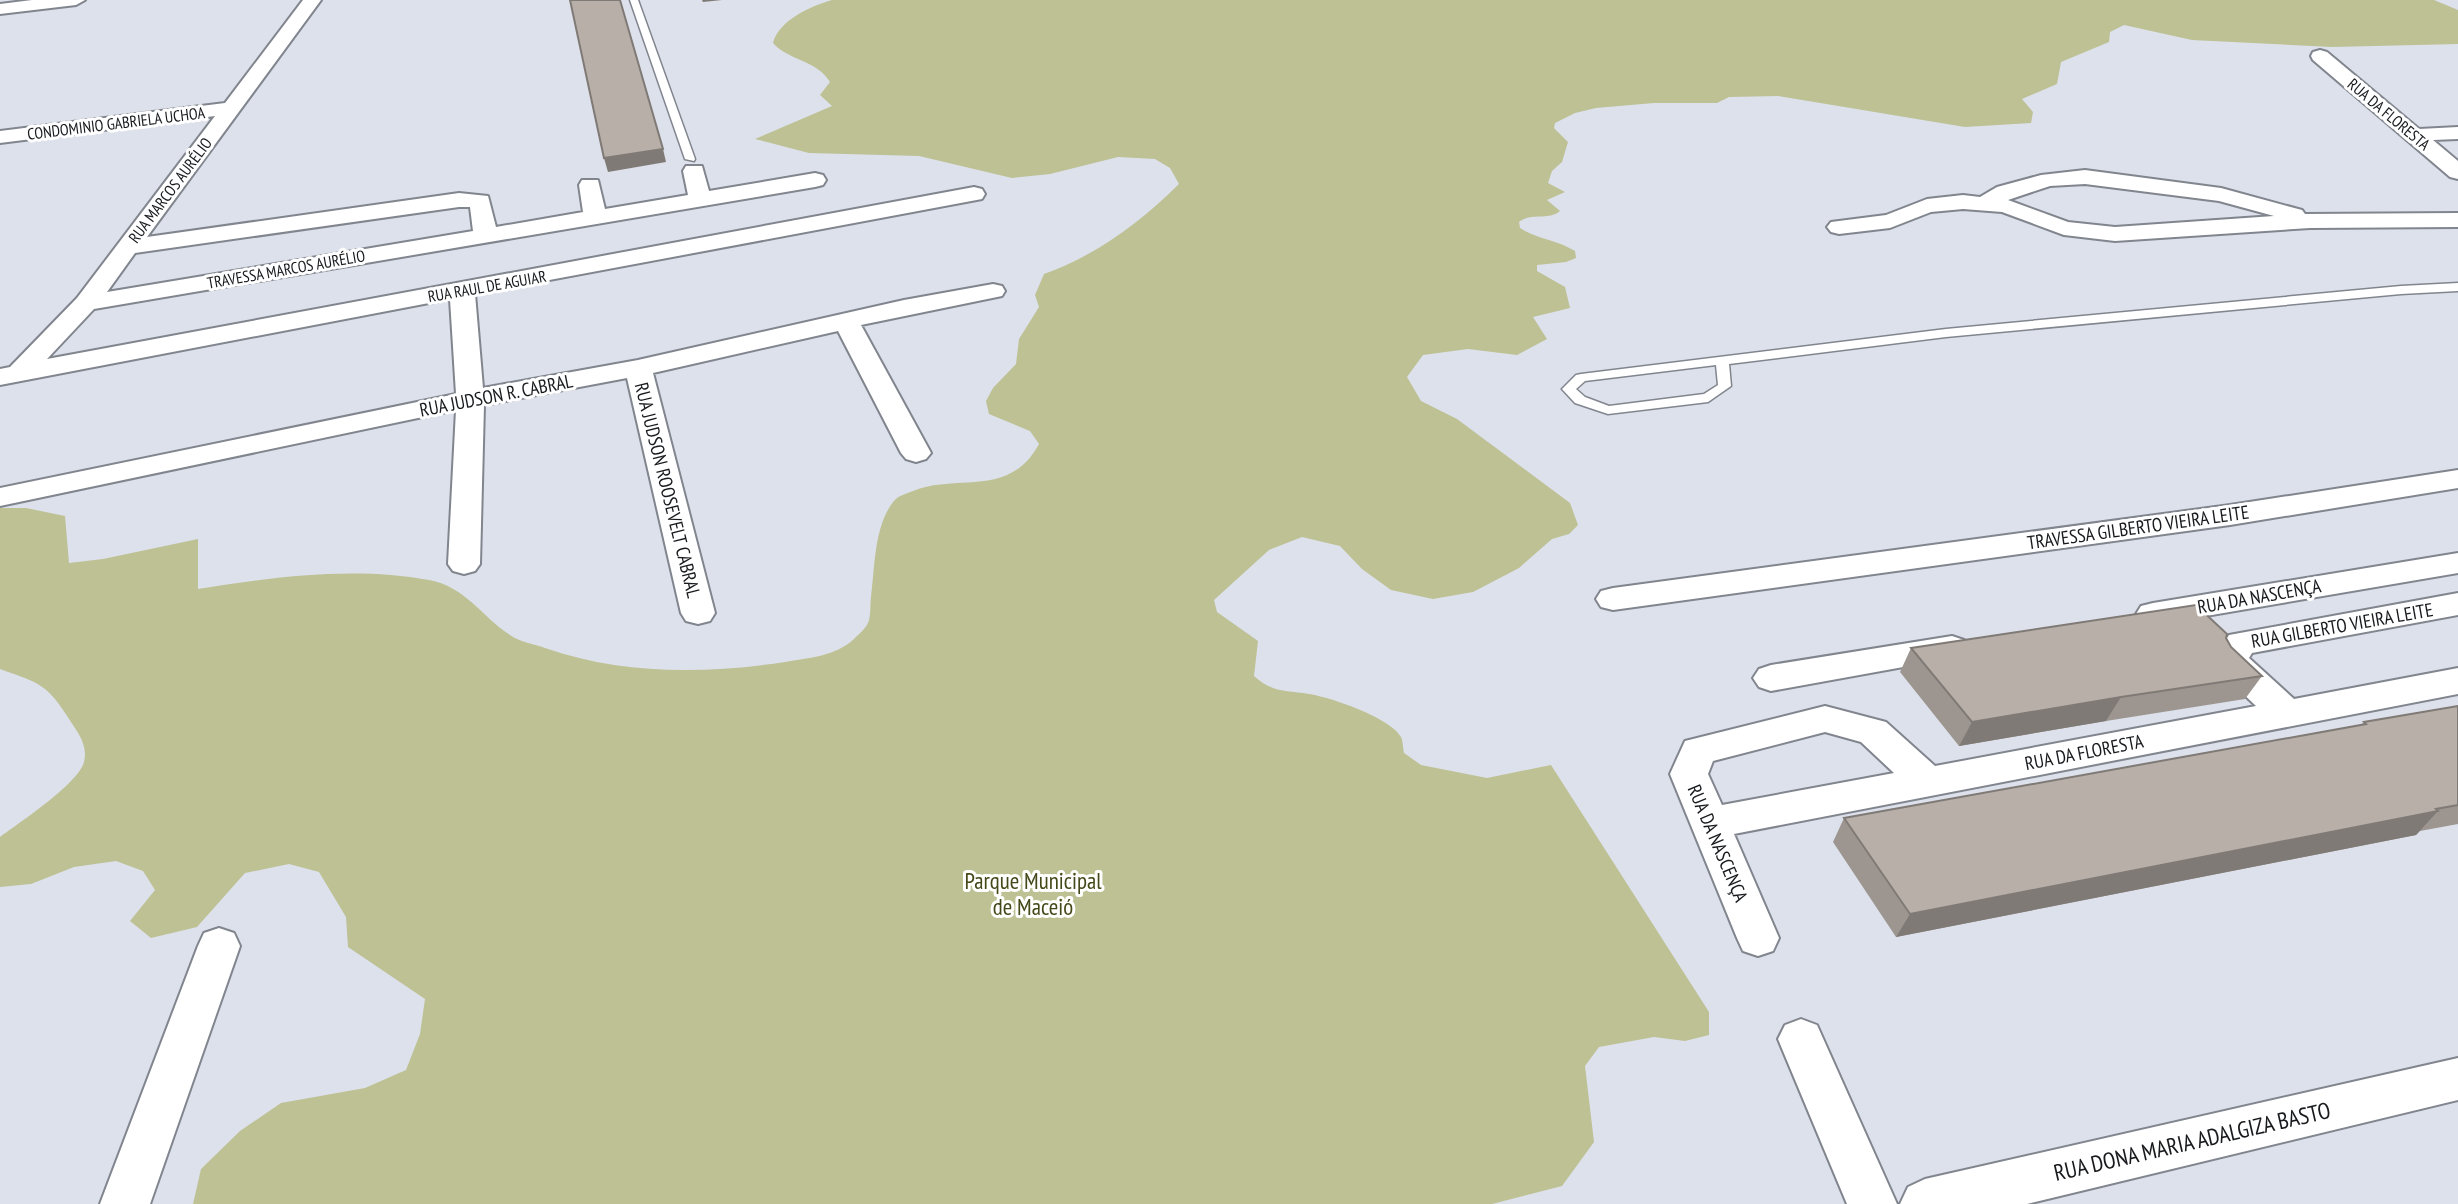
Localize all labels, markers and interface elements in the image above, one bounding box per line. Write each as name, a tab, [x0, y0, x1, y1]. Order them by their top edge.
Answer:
street label: RUA DA FLORESTA	[2344, 74, 2435, 154]
street label: CONDOMINIO GABRIELA UCHOA	[26, 102, 206, 144]
street label: RUA MARCOS AURÉLIO	[124, 133, 216, 247]
street label: TRAVESSA MARCOS AURÉLIO	[205, 245, 367, 293]
street label: RUA RAUL DE AGUIAR	[426, 266, 548, 306]
street label: RUA JUDSON R. CABRAL	[417, 368, 575, 422]
street label: RUA JUDSON ROOSEVELT CABRAL	[630, 380, 706, 600]
street label: TRAVESSA GILBERTO VIEIRA LEITE	[2026, 500, 2250, 554]
street label: RUA DA NASCENÇA	[2195, 573, 2323, 619]
street label: RUA GILBERTO VIEIRA LEITE	[2249, 597, 2435, 653]
street label: RUA DA FLORESTA	[2023, 729, 2145, 775]
street label: RUA DA NASCENÇA	[1683, 781, 1753, 905]
park label: Parque Municipal de Maceió	[964, 866, 1102, 921]
street label: RUA DONA MARIA ADALGIZA BASTO	[2051, 1095, 2333, 1187]

